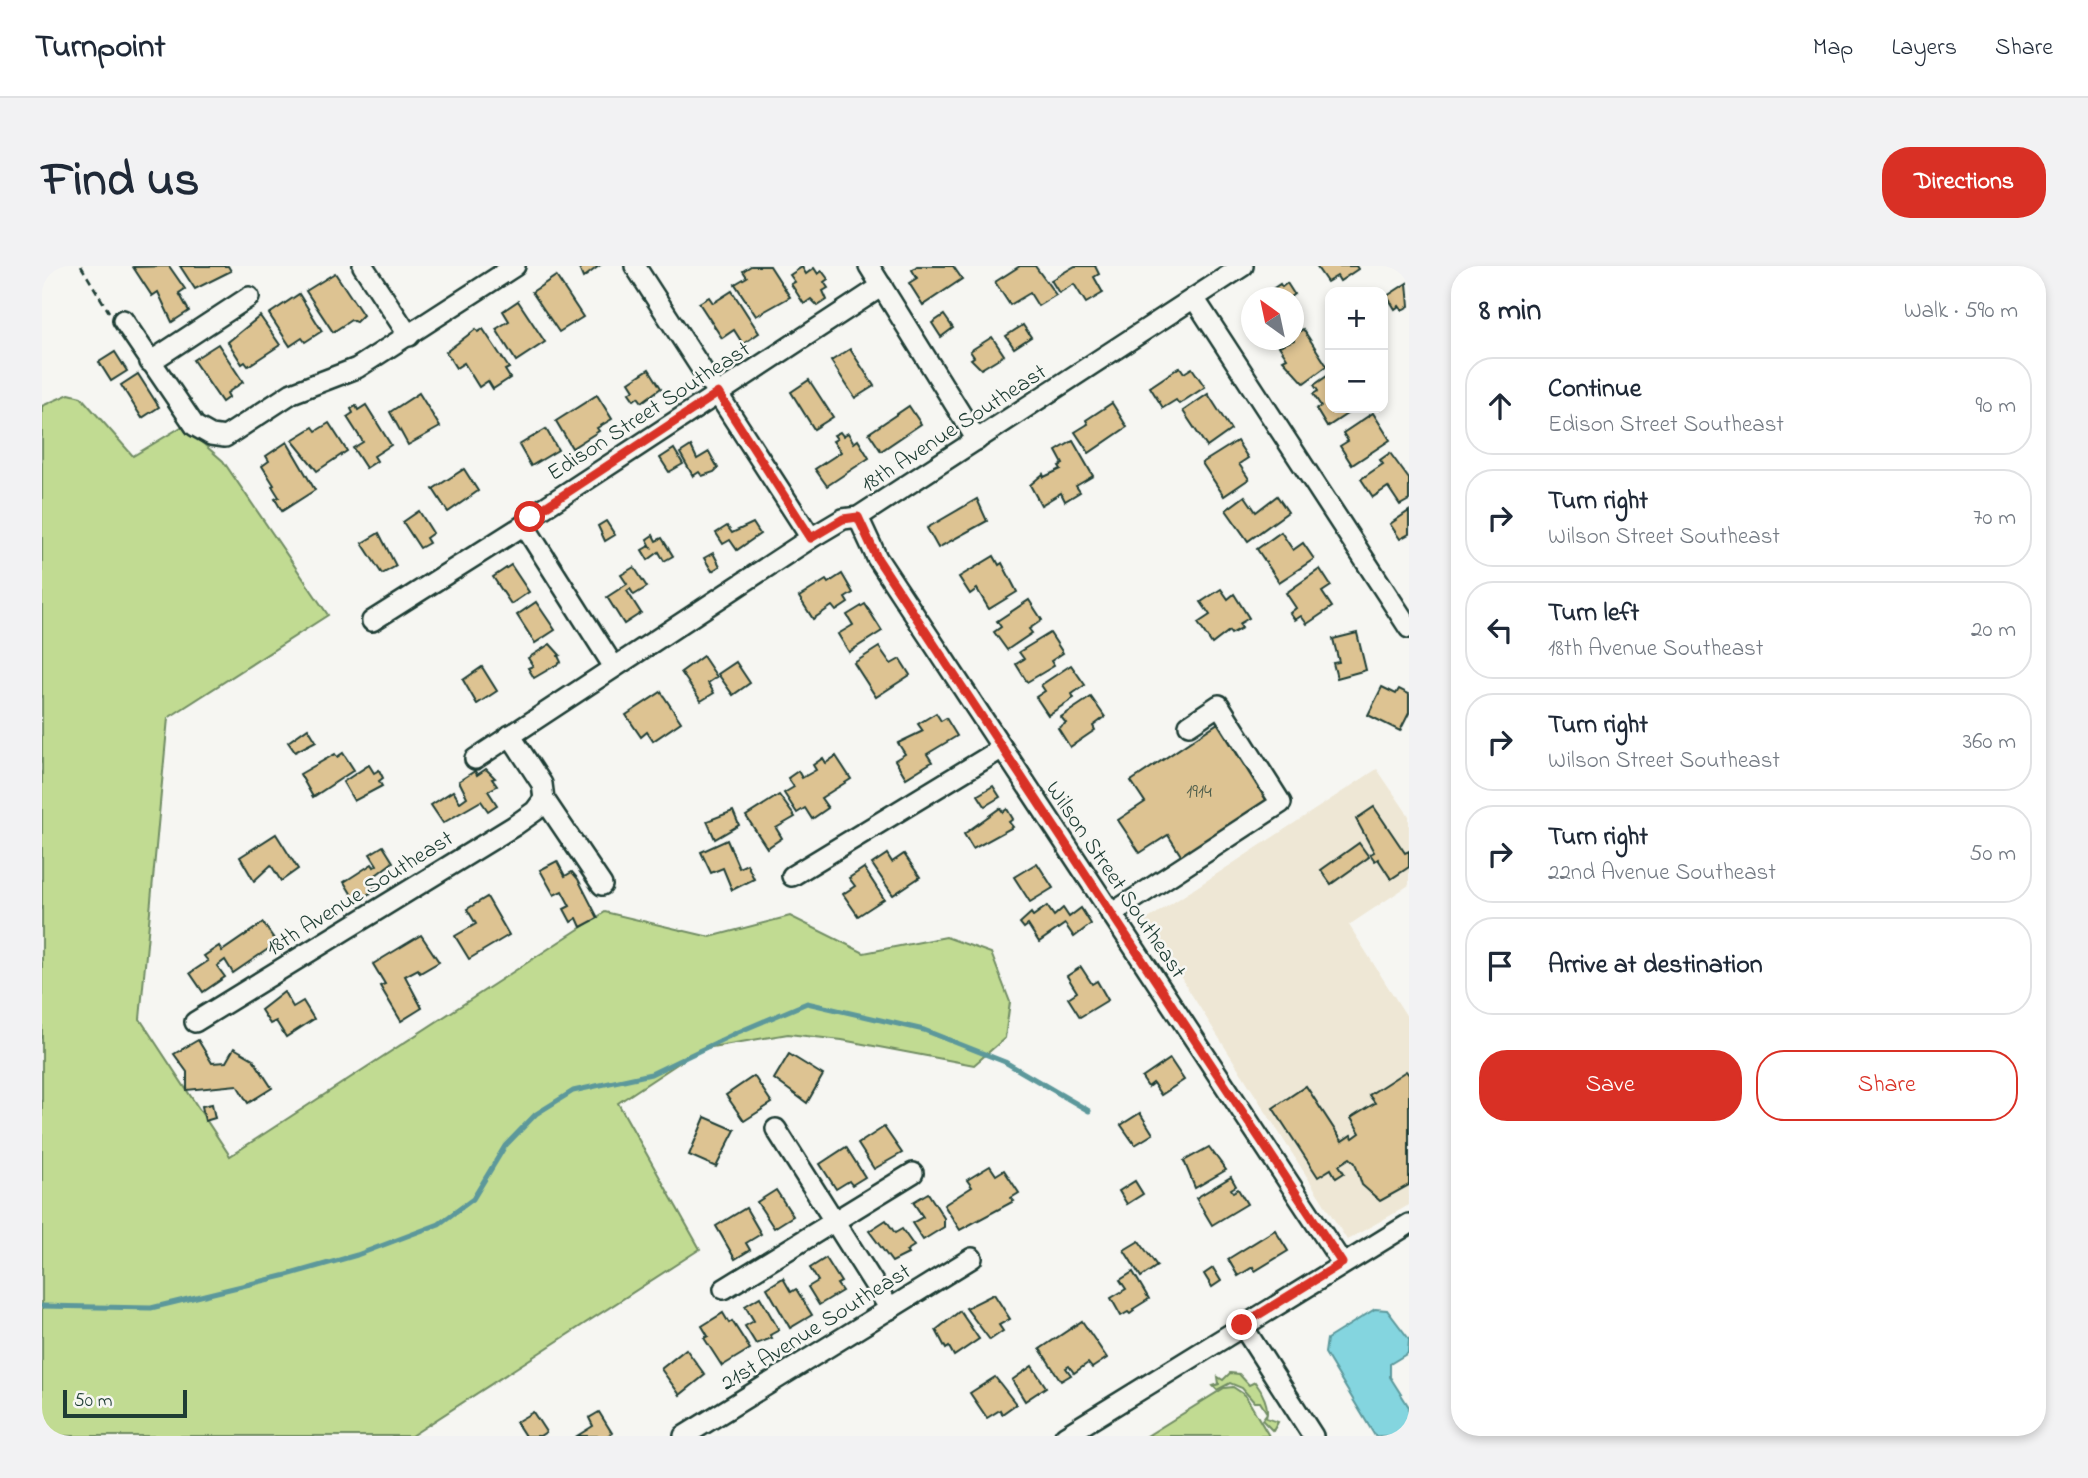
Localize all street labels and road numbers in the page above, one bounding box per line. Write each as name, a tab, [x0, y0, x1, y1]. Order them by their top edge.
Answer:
street label: Edison Street Southeast	[541, 334, 758, 490]
street label: 18th Avenue Southeast	[855, 356, 1054, 502]
street label: Wilson Street Southeast	[1036, 775, 1194, 986]
street label: 18th Avenue Southeast	[260, 823, 461, 965]
street label: 21st Avenue Southeast	[715, 1256, 918, 1400]

